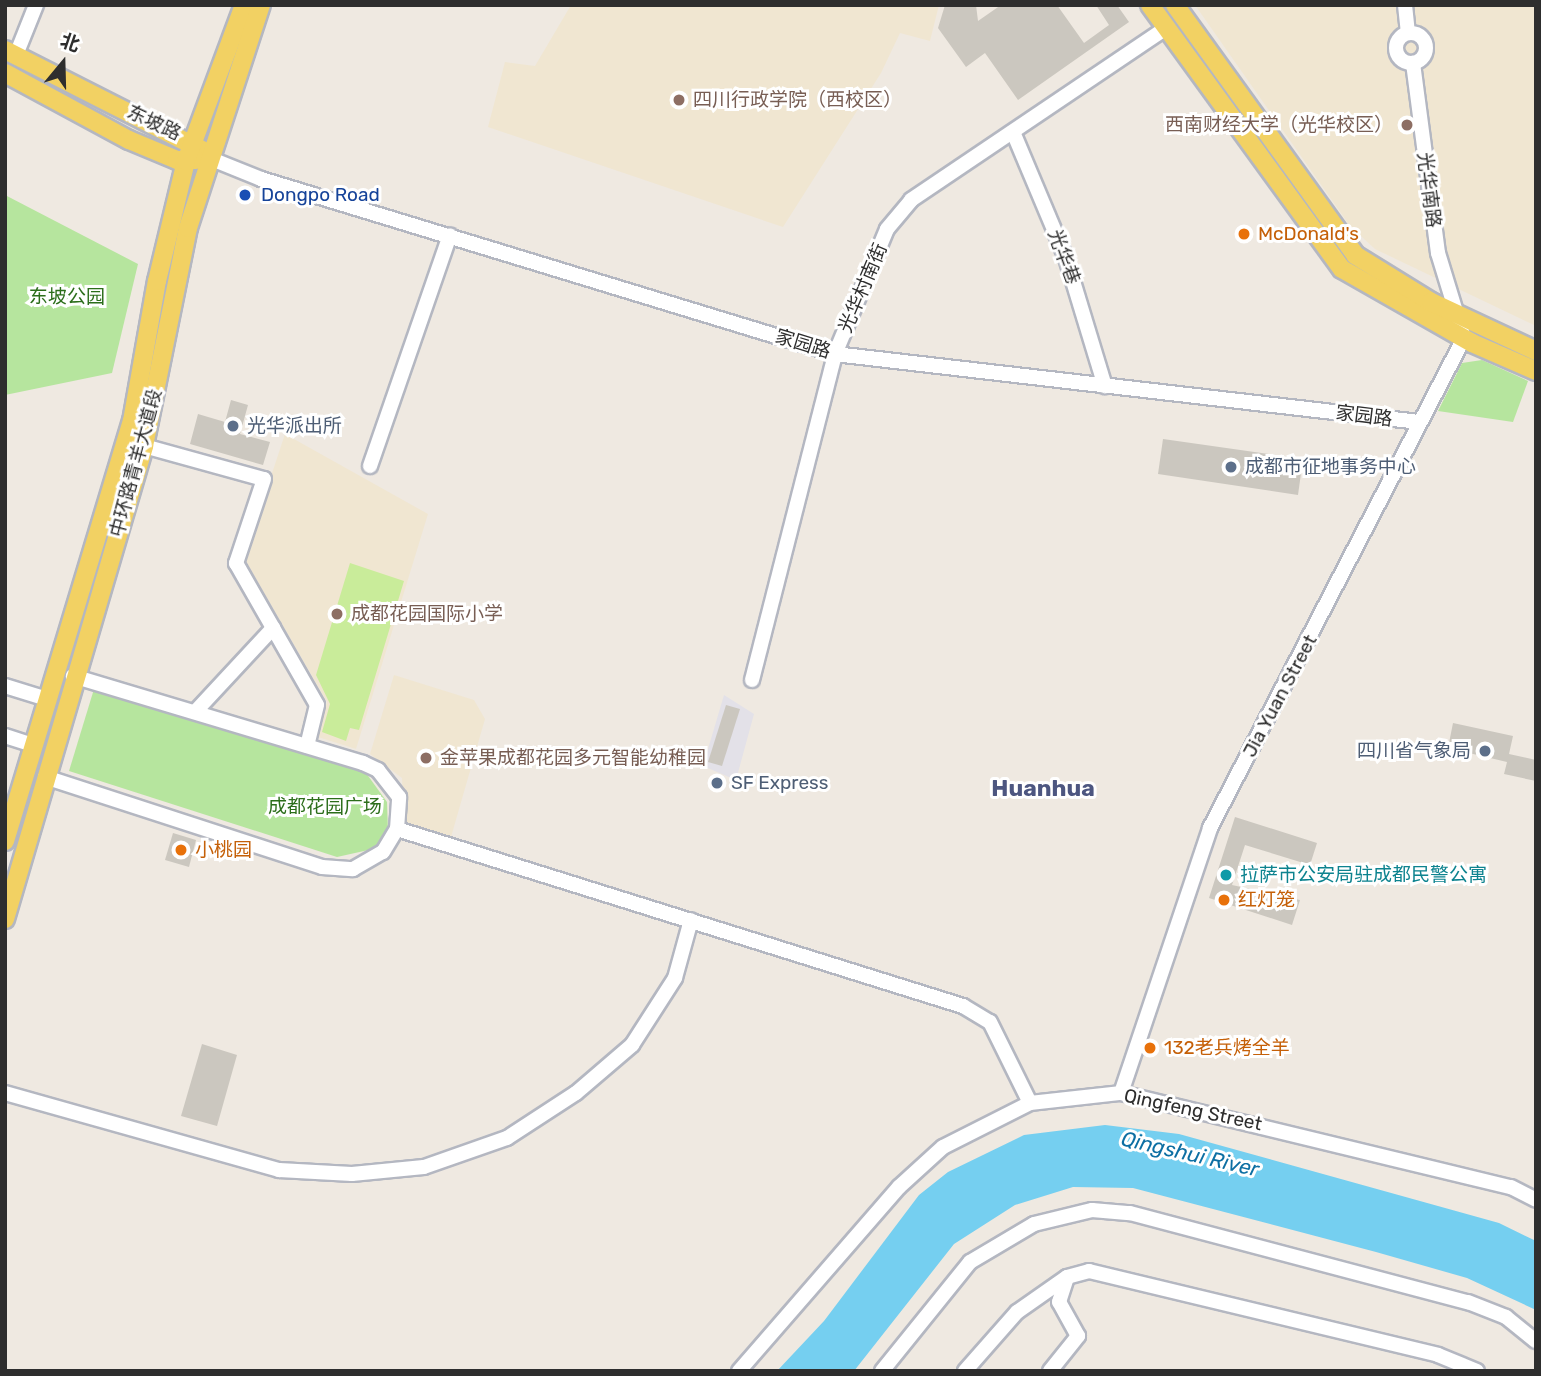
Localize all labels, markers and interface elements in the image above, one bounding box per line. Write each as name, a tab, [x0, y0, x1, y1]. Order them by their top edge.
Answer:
north arrow	[28, 28, 98, 98]
text: 北	[57, 29, 83, 57]
place label: 四川行政学院（西校区）	[693, 89, 902, 111]
marker: 四川行政学院（西校区）	[671, 92, 687, 108]
street label: 东坡路	[123, 101, 185, 145]
place label: 西南财经大学（光华校区）	[1165, 114, 1393, 136]
marker: 西南财经大学（光华校区）	[1399, 117, 1415, 133]
street label: 光华南路	[1413, 151, 1445, 229]
place label: Dongpo Road	[261, 184, 380, 206]
marker: Dongpo Road	[235, 185, 255, 205]
place label: McDonald's	[1258, 223, 1359, 245]
street label: 光华巷	[1044, 226, 1084, 288]
marker: McDonald's	[1236, 226, 1252, 242]
street label: 光华村南街	[834, 240, 892, 336]
park label: 东坡公园	[29, 286, 105, 308]
street label: 家园路	[772, 325, 834, 363]
street label: 中环路青羊大道段	[105, 387, 167, 539]
street label: 家园路	[1334, 401, 1394, 431]
place label: 光华派出所	[247, 415, 342, 437]
marker: 光华派出所	[225, 418, 241, 434]
place label: 成都市征地事务中心	[1245, 456, 1416, 478]
marker: 成都市征地事务中心	[1223, 459, 1239, 475]
place label: 成都花园国际小学	[351, 603, 503, 625]
marker: 成都花园国际小学	[329, 606, 345, 622]
street label: Jia Yuan Street	[1238, 631, 1322, 761]
place label: 四川省气象局	[1357, 740, 1471, 762]
marker: 四川省气象局	[1477, 743, 1493, 759]
place label: 金苹果成都花园多元智能幼稚园	[440, 747, 706, 769]
marker: 金苹果成都花园多元智能幼稚园	[418, 750, 434, 766]
place label: SF Express	[731, 772, 829, 794]
district label: Huanhua	[991, 774, 1095, 802]
marker: SF Express	[709, 775, 725, 791]
park label: 成都花园广场	[268, 796, 382, 818]
place label: 小桃园	[195, 839, 252, 861]
marker: 小桃园	[173, 842, 189, 858]
place label: 拉萨市公安局驻成都民警公寓	[1240, 864, 1487, 886]
marker: 拉萨市公安局驻成都民警公寓	[1218, 867, 1234, 883]
place label: 红灯笼	[1238, 889, 1295, 911]
marker: 红灯笼	[1216, 892, 1232, 908]
place label: 132老兵烤全羊	[1164, 1037, 1290, 1059]
marker: 132老兵烤全羊	[1142, 1040, 1158, 1056]
street label: Qingfeng Street	[1122, 1084, 1264, 1136]
water label: Qingshui River	[1119, 1126, 1261, 1182]

